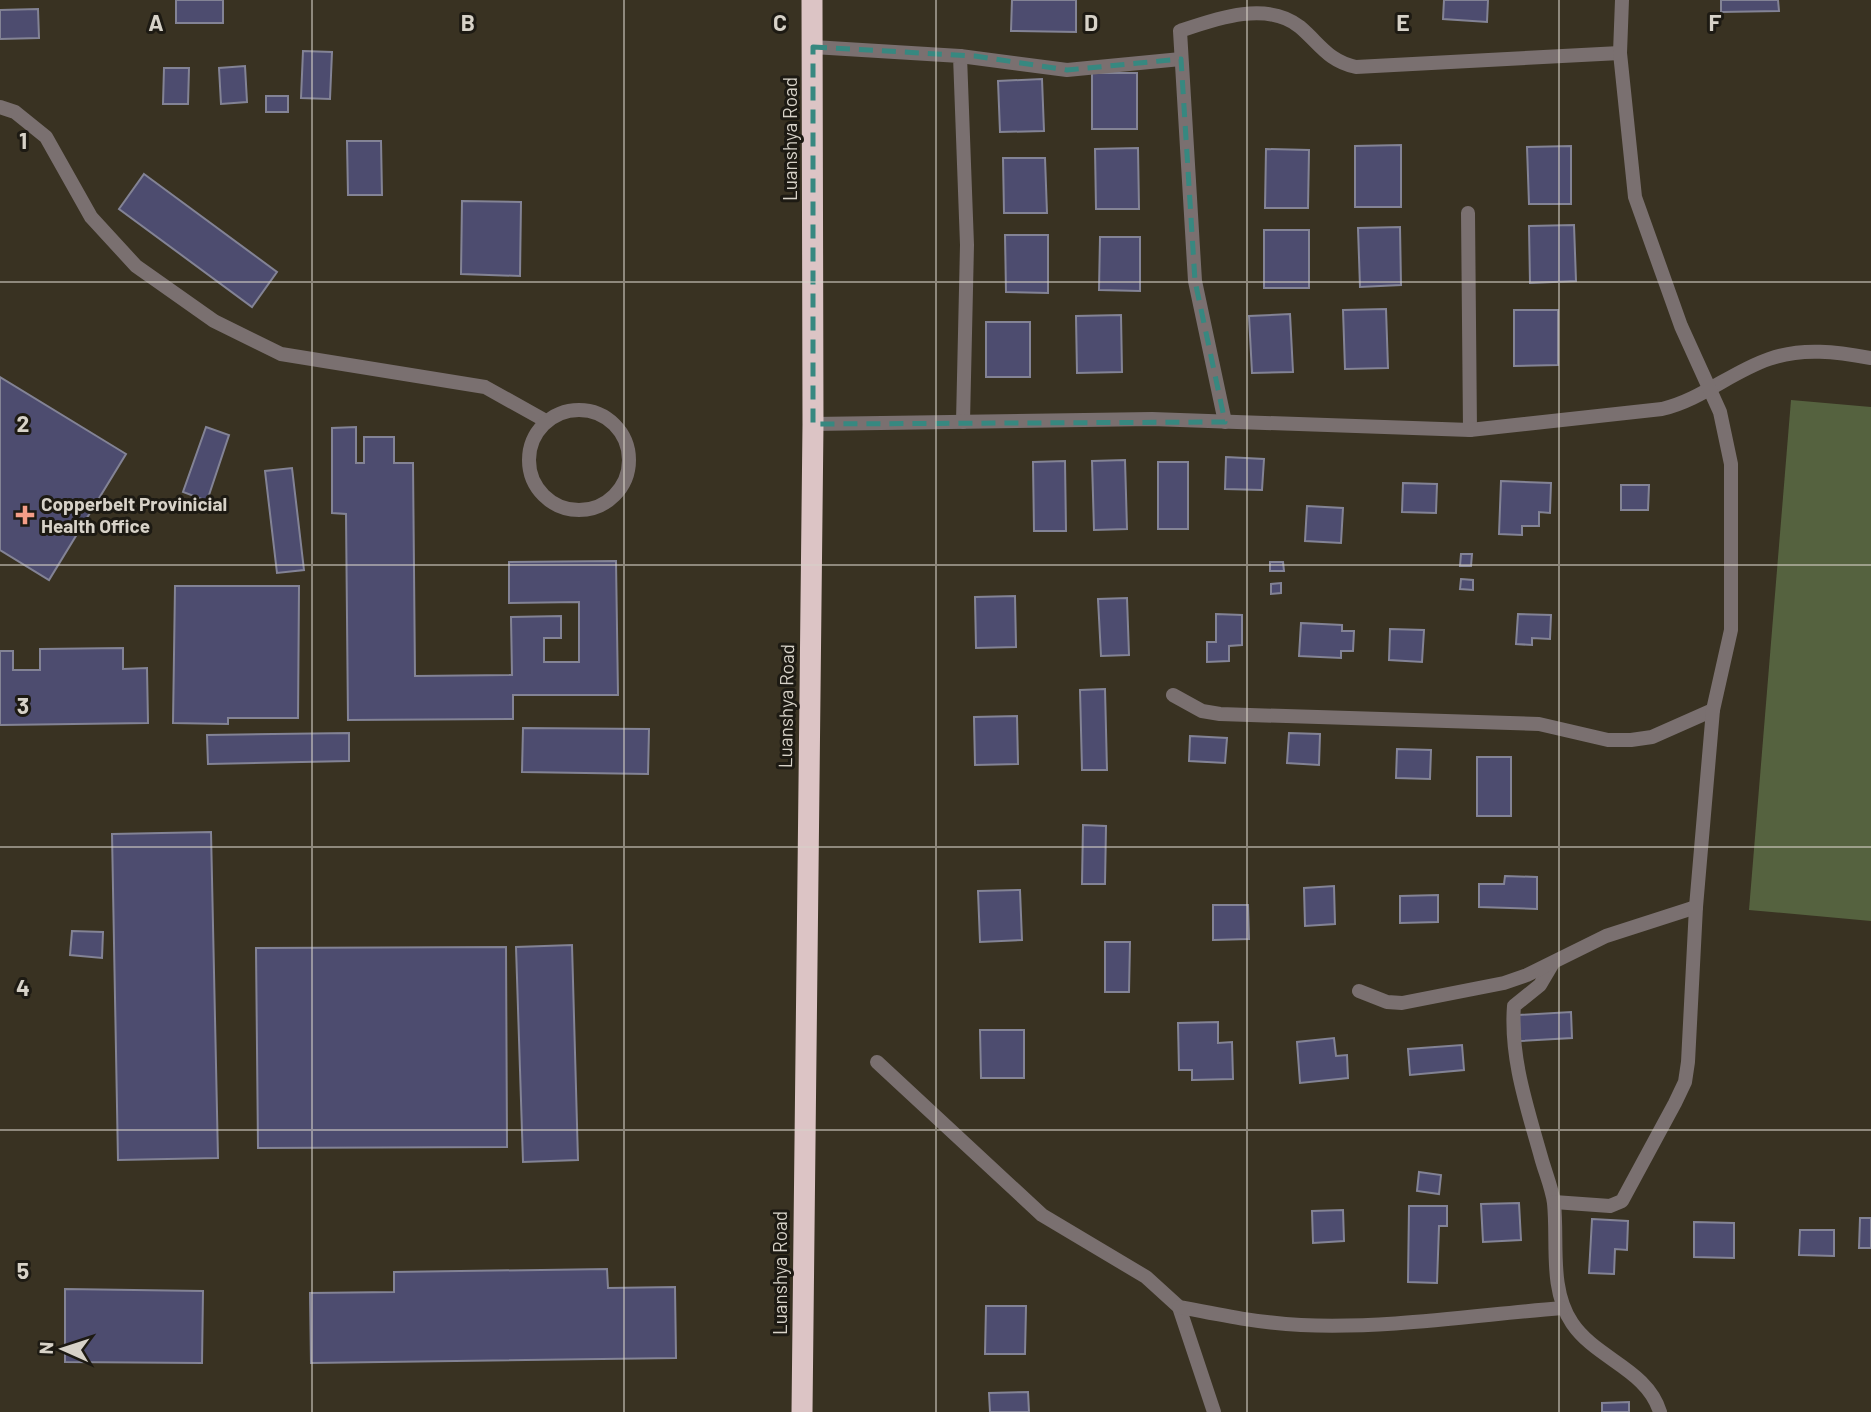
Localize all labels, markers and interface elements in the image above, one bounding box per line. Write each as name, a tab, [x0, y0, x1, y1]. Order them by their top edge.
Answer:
text: A	[148, 8, 164, 36]
text: B	[461, 8, 475, 36]
text: C	[773, 8, 787, 36]
text: D	[1084, 8, 1098, 36]
text: E	[1396, 8, 1410, 36]
text: F	[1709, 8, 1722, 36]
street label: Luanshya Road	[778, 77, 801, 201]
text: 1	[19, 126, 27, 154]
text: 2	[17, 409, 29, 437]
place label: Copperbelt Provinicial Health Office	[41, 492, 227, 537]
marker: Copperbelt Provinicial Health Office	[15, 505, 35, 525]
street label: Luanshya Road	[773, 644, 798, 768]
text: 3	[17, 691, 29, 719]
text: 4	[16, 973, 30, 1001]
street label: Luanshya Road	[768, 1211, 791, 1335]
text: 5	[17, 1256, 29, 1284]
north arrow	[28, 1314, 98, 1384]
text: N	[34, 1341, 57, 1355]

